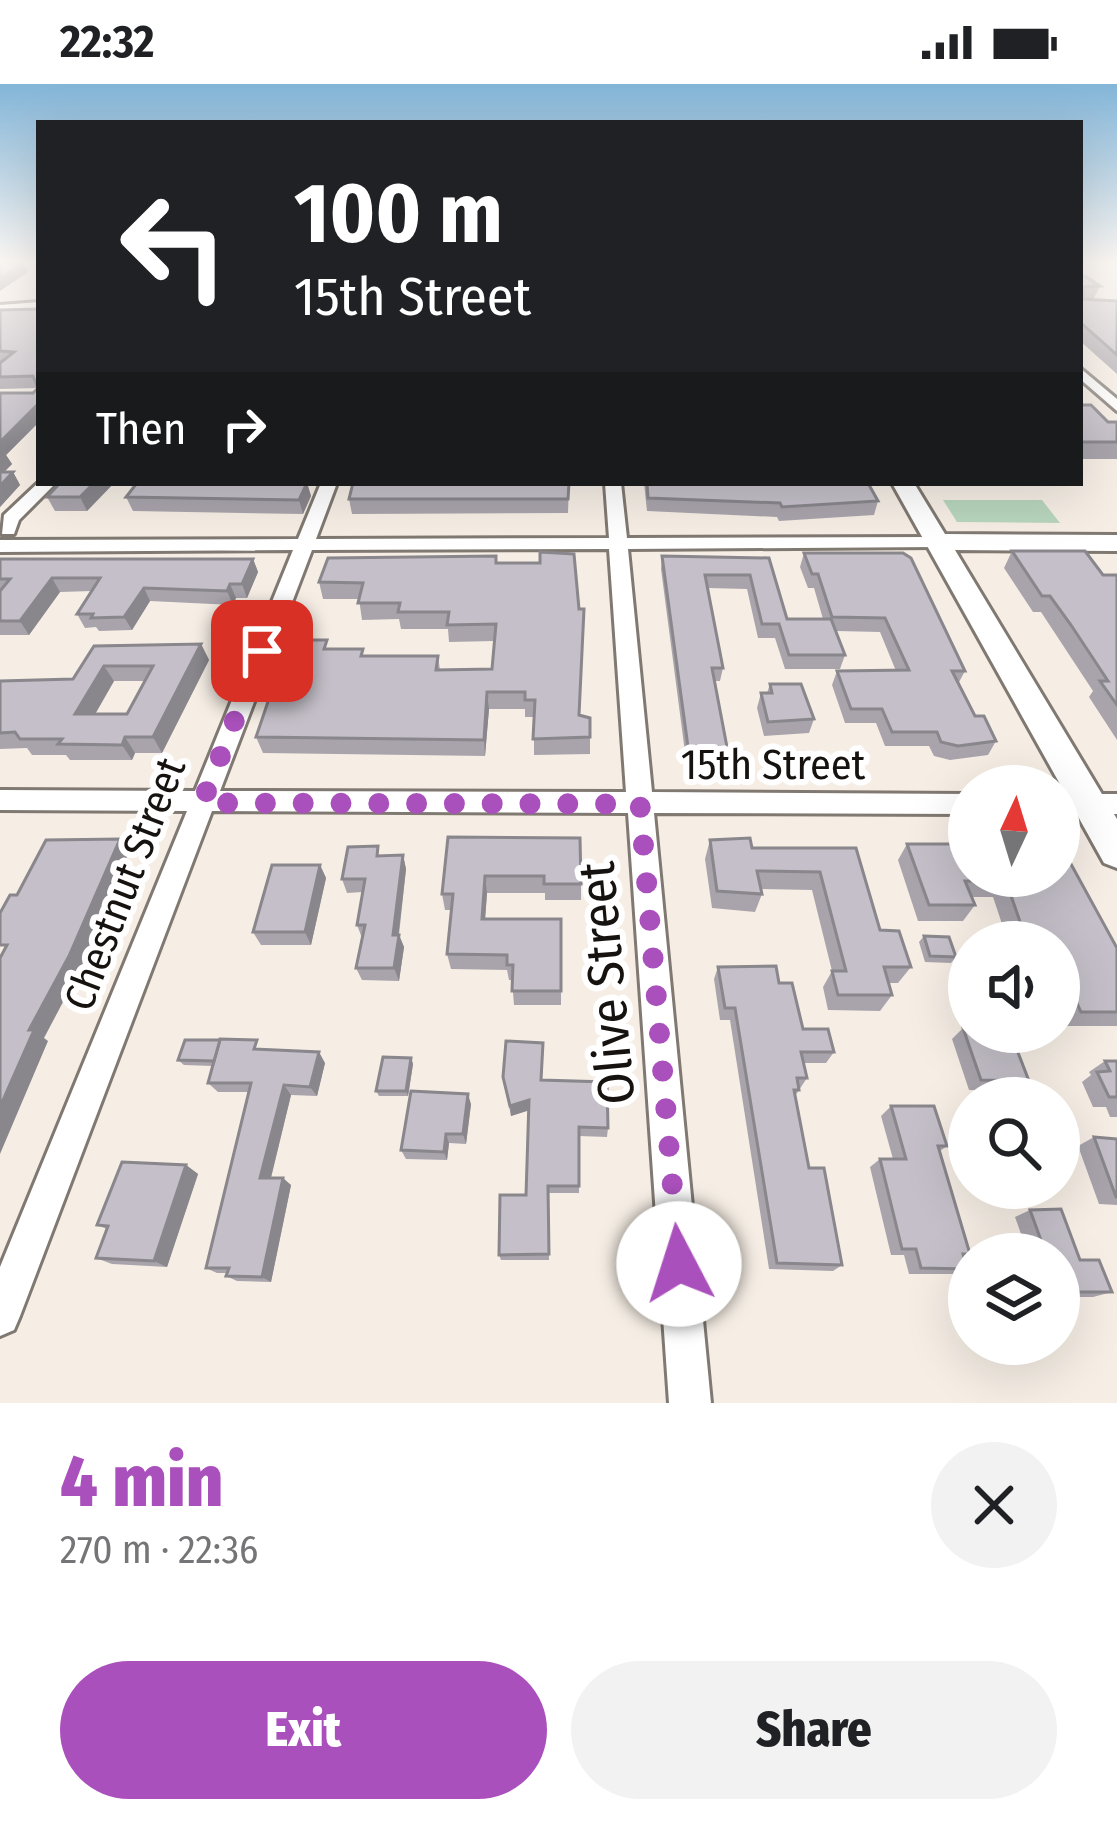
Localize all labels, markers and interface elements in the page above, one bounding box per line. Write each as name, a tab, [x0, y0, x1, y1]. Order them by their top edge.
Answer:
text: 22:32	[60, 15, 154, 69]
text: 100 m	[294, 163, 503, 264]
icon: left	[96, 168, 252, 324]
text: 15th Street	[294, 265, 531, 329]
icon: right	[211, 396, 277, 462]
text: Then	[96, 402, 187, 456]
pin	[211, 600, 313, 702]
icon: arrive	[229, 618, 295, 684]
street label: 15th Street	[681, 740, 865, 790]
street label: Chestnut Street	[54, 750, 196, 1017]
north arrow	[948, 765, 1080, 897]
map controls	[948, 765, 1080, 1365]
street label: Olive Street	[565, 859, 648, 1107]
button: sound	[948, 921, 1080, 1053]
button: search	[948, 1077, 1080, 1209]
position arrow	[616, 1201, 742, 1327]
button: layers	[948, 1233, 1080, 1365]
text: 4 min	[60, 1439, 223, 1525]
button: close	[931, 1442, 1057, 1568]
text: 270 m · 22:36	[60, 1527, 258, 1573]
button: Exit	[60, 1661, 547, 1799]
button: Share	[571, 1661, 1057, 1799]

